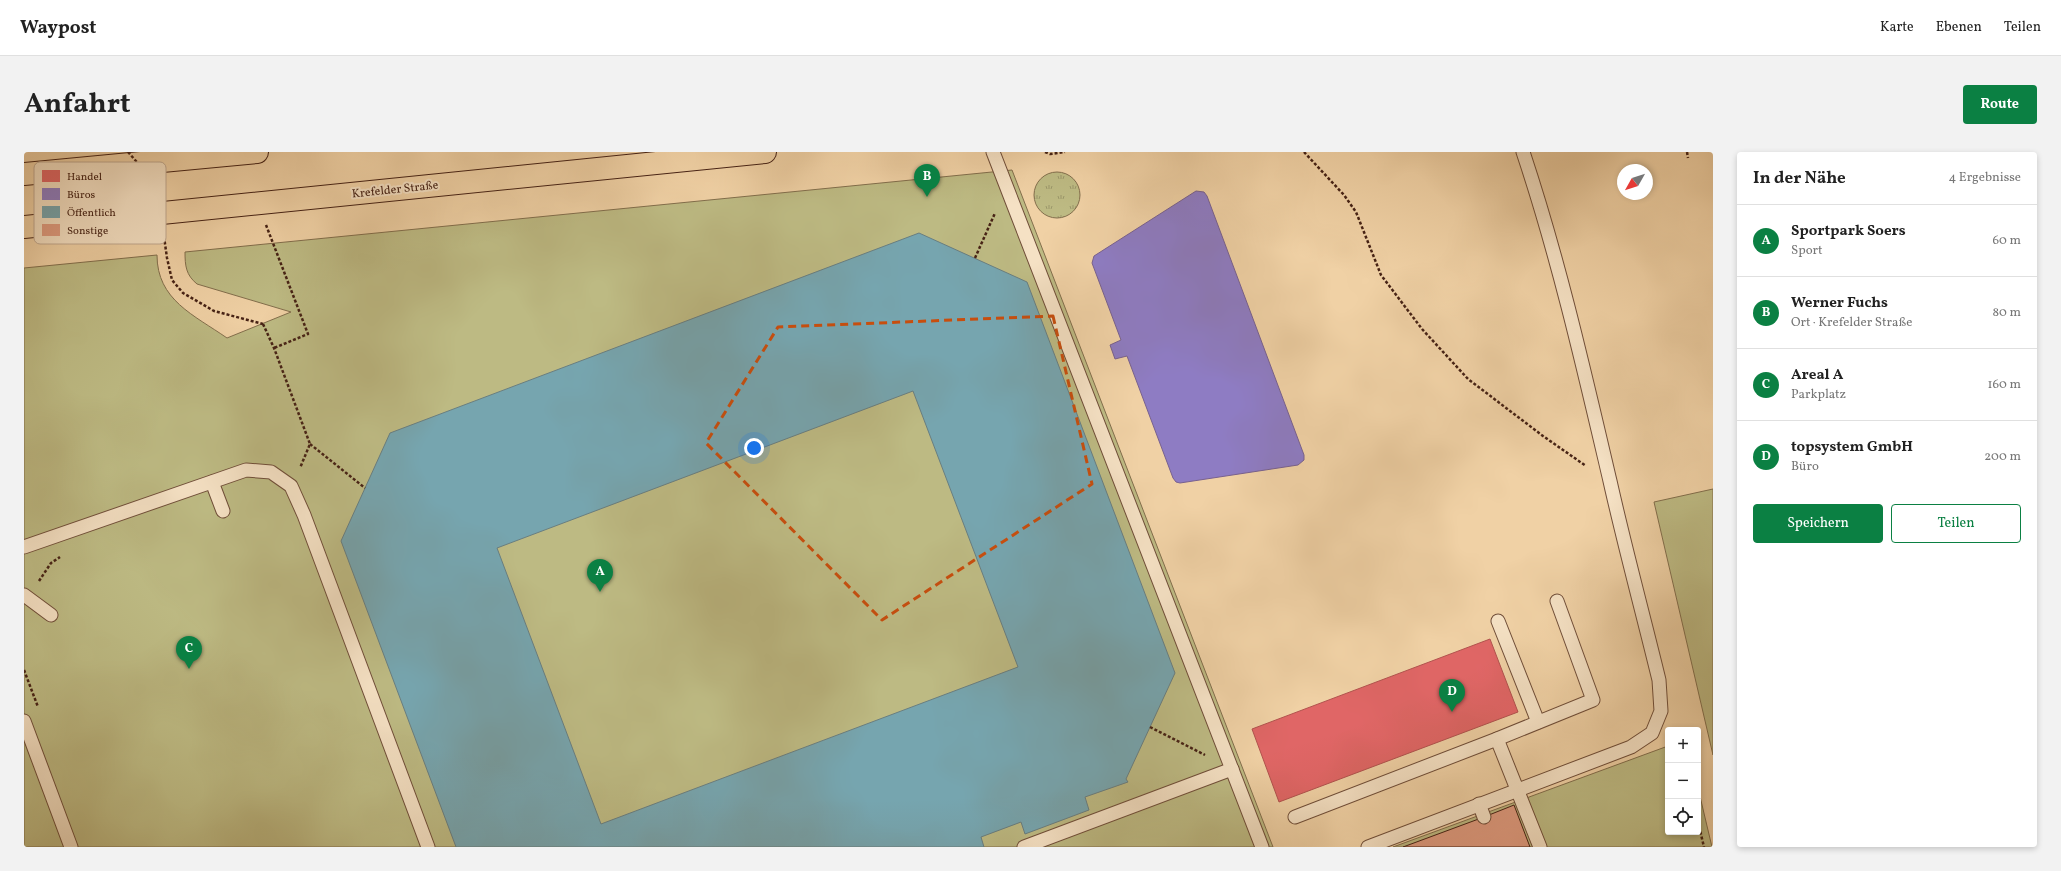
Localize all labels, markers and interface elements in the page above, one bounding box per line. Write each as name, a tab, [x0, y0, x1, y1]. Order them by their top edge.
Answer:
text: Waypost	[20, 15, 96, 41]
text: Karte	[1880, 18, 1914, 37]
text: Ebenen	[1936, 18, 1982, 37]
text: Teilen	[2004, 18, 2041, 37]
text: Anfahrt	[24, 85, 131, 124]
button: Route	[1963, 85, 2037, 124]
legend	[34, 162, 166, 244]
pin: B	[914, 164, 940, 197]
north arrow	[1617, 164, 1653, 200]
text: In der Nähe	[1753, 167, 1846, 190]
text: 4 Ergebnisse	[1948, 169, 2021, 187]
text: Handel	[67, 170, 102, 185]
street label: Krefelder Straße	[351, 177, 439, 202]
text: Büros	[67, 188, 96, 203]
text: Öffentlich	[67, 206, 116, 221]
text: Sportpark Soers	[1791, 221, 1906, 242]
text: Sonstige	[67, 224, 108, 239]
text: A	[1761, 232, 1771, 250]
text: 60 m	[1993, 232, 2021, 250]
text: Sport	[1791, 242, 1823, 260]
text: Werner Fuchs	[1791, 293, 1888, 314]
text: B	[1762, 304, 1770, 322]
text: 80 m	[1992, 304, 2021, 322]
text: Ort · Krefelder Straße	[1791, 314, 1912, 332]
text: Areal A	[1791, 365, 1843, 386]
text: C	[1762, 376, 1770, 394]
text: 160 m	[1987, 376, 2021, 394]
text: Parkplatz	[1791, 386, 1846, 404]
text: topsystem GmbH	[1791, 437, 1913, 458]
your location	[744, 438, 764, 458]
text: D	[1761, 448, 1771, 466]
text: 200 m	[1984, 448, 2021, 466]
text: Büro	[1791, 458, 1819, 476]
button: Speichern	[1753, 504, 1883, 543]
button: Teilen	[1891, 504, 2021, 543]
pin: A	[587, 559, 613, 592]
pin: C	[176, 636, 202, 669]
pin: D	[1439, 679, 1465, 712]
map controls	[1665, 727, 1701, 835]
button: +	[1665, 727, 1701, 763]
button: −	[1665, 763, 1701, 799]
button: locate	[1665, 799, 1701, 835]

